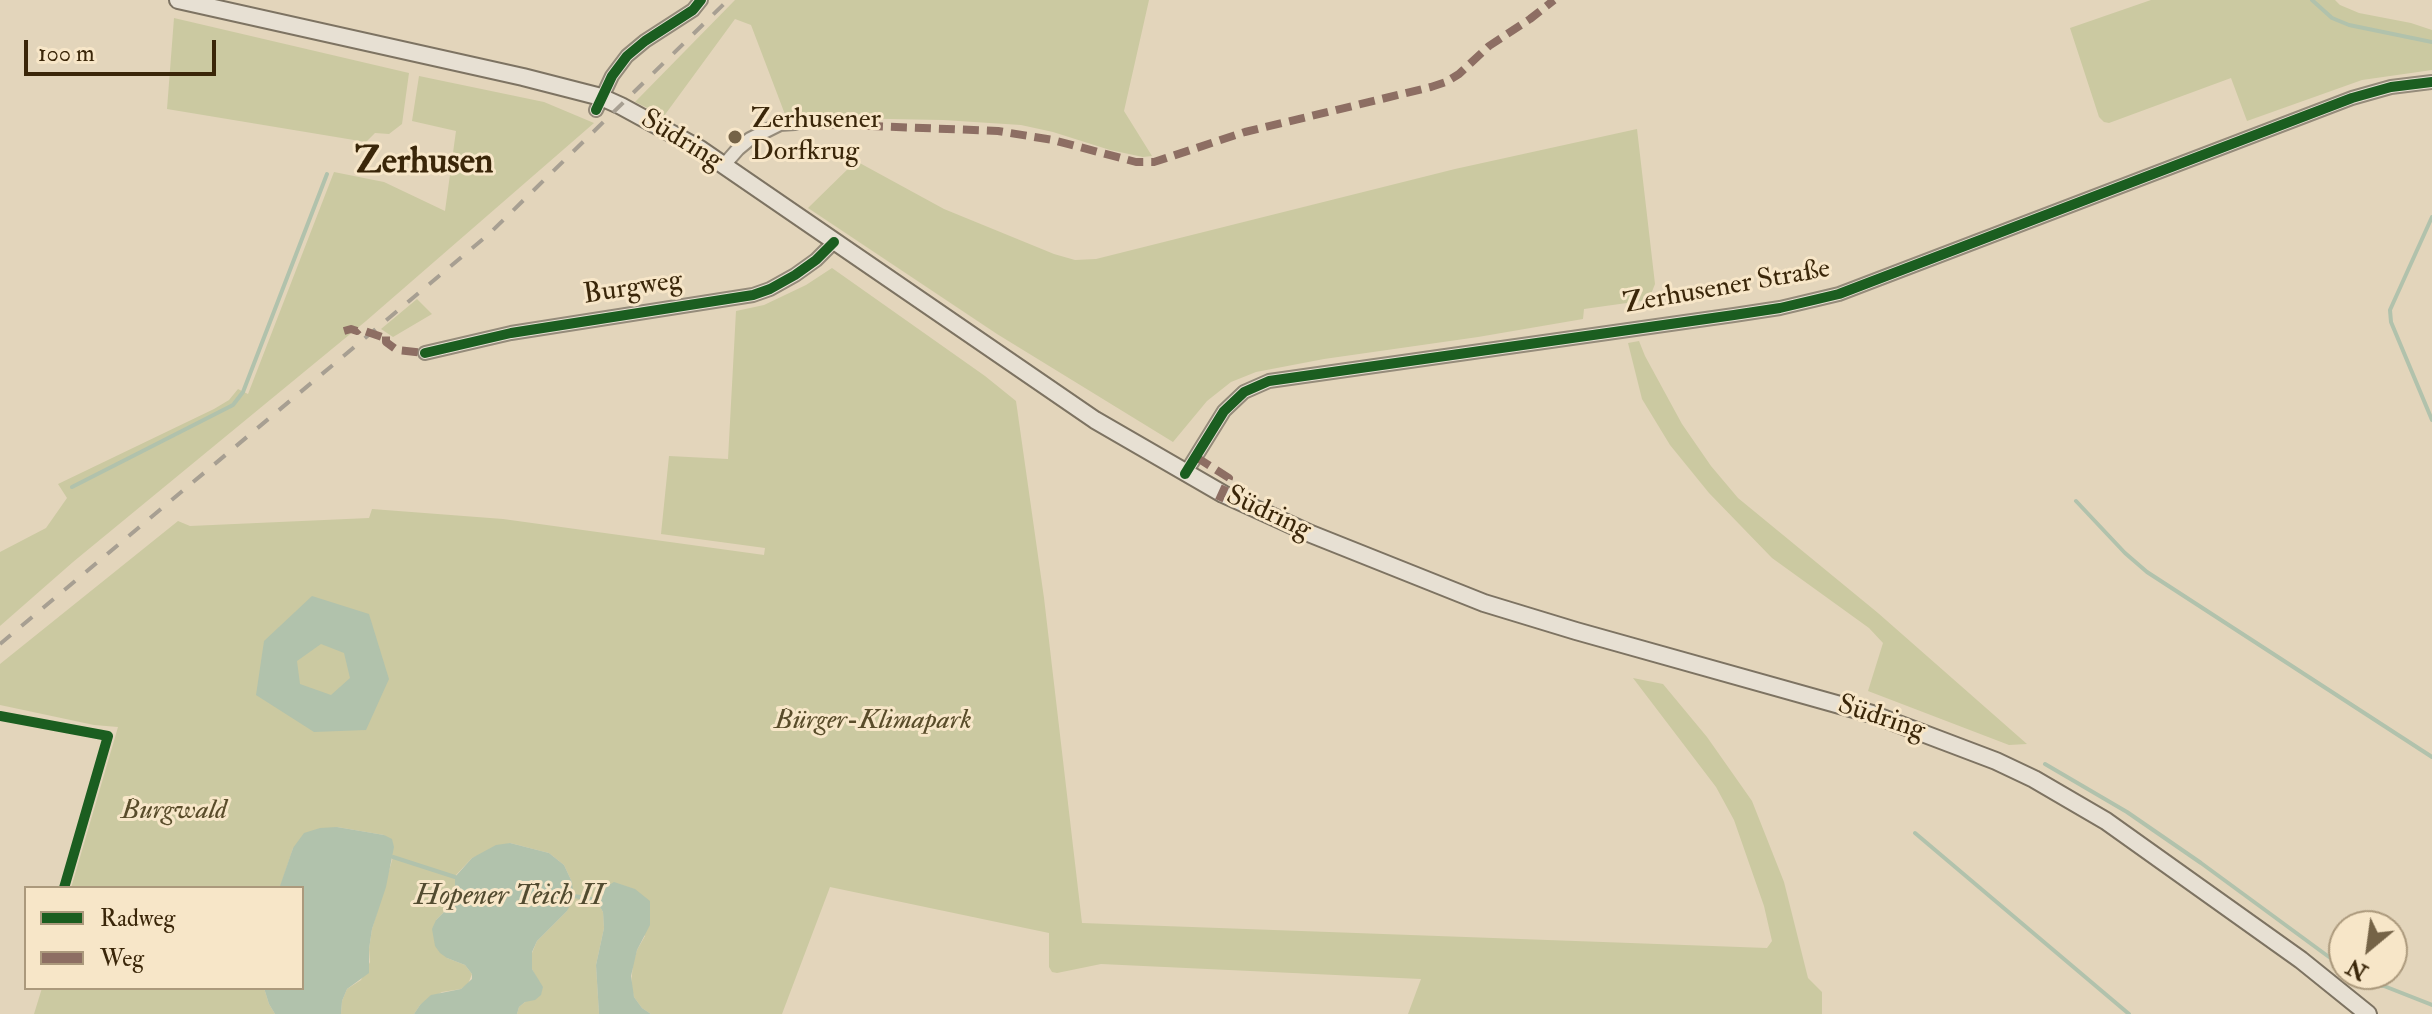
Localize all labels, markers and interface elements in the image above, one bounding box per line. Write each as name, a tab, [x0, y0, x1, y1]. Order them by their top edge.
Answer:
scale bar	[28, 24, 220, 74]
text: 100 m	[38, 38, 95, 69]
street label: Südring	[634, 103, 728, 179]
place label: Zerhusener Dorfkrug	[751, 104, 881, 170]
marker: Zerhusener Dorfkrug	[726, 128, 744, 146]
district label: Zerhusen	[355, 142, 493, 186]
street label: Zerhusener Straße	[1621, 253, 1833, 323]
street label: Burgweg	[581, 265, 685, 313]
street label: Südring	[1220, 480, 1316, 548]
street label: Südring	[1833, 689, 1929, 749]
park label: Bürger-Klimapark	[774, 705, 972, 739]
park label: Burgwald	[121, 795, 227, 829]
water label: Hopener Teich II	[414, 880, 604, 916]
legend	[24, 886, 304, 990]
text: Radweg	[100, 903, 175, 934]
north arrow	[2328, 910, 2408, 990]
text: Weg	[100, 943, 144, 974]
text: N	[2342, 952, 2373, 986]

